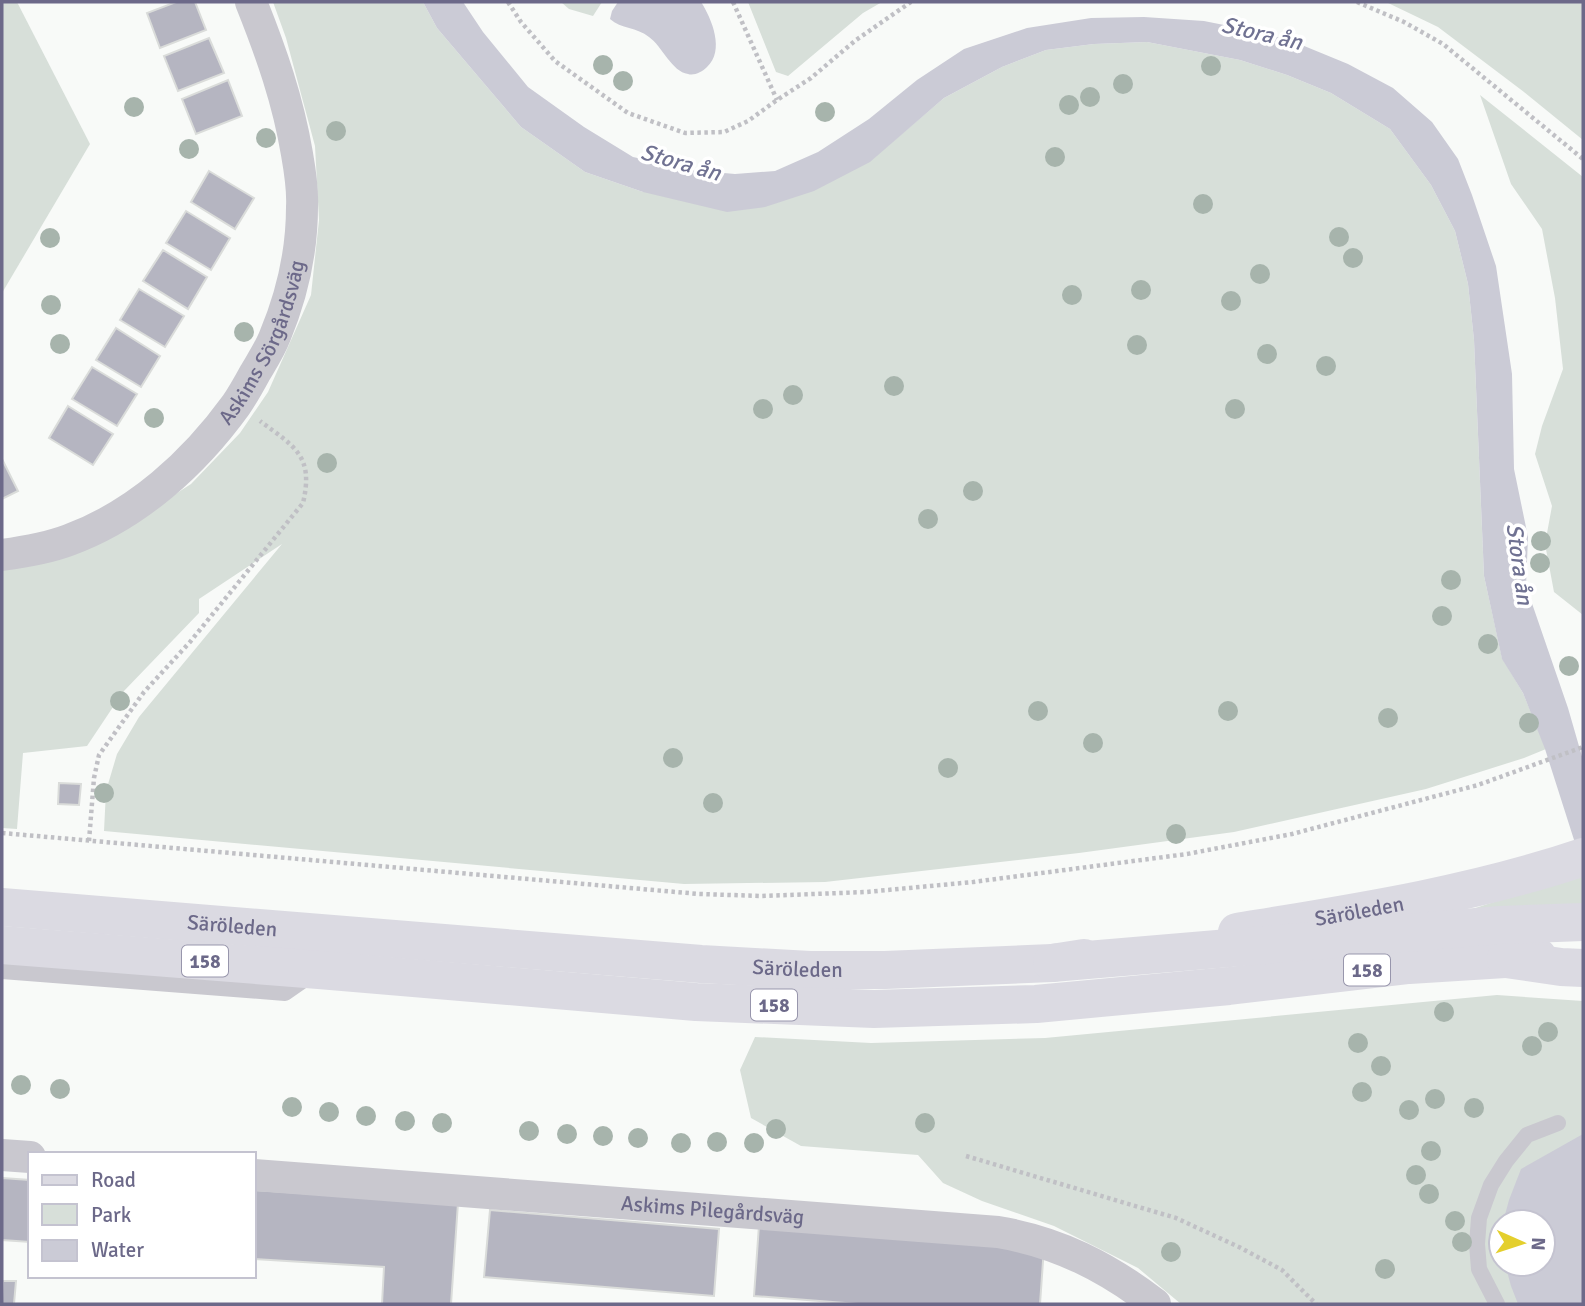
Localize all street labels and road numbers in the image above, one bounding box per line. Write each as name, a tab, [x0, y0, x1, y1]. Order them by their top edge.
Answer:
street label: Askims Sörgårdsväg	[213, 258, 310, 430]
street label: Säröleden	[1313, 890, 1406, 932]
street label: Säröleden	[186, 909, 278, 942]
road number: 158	[182, 945, 228, 976]
street label: Säröleden	[752, 954, 843, 983]
road number: 158	[1344, 954, 1390, 986]
road number: 158	[751, 990, 797, 1021]
street label: Askims Pilegårdsväg	[620, 1190, 805, 1230]

